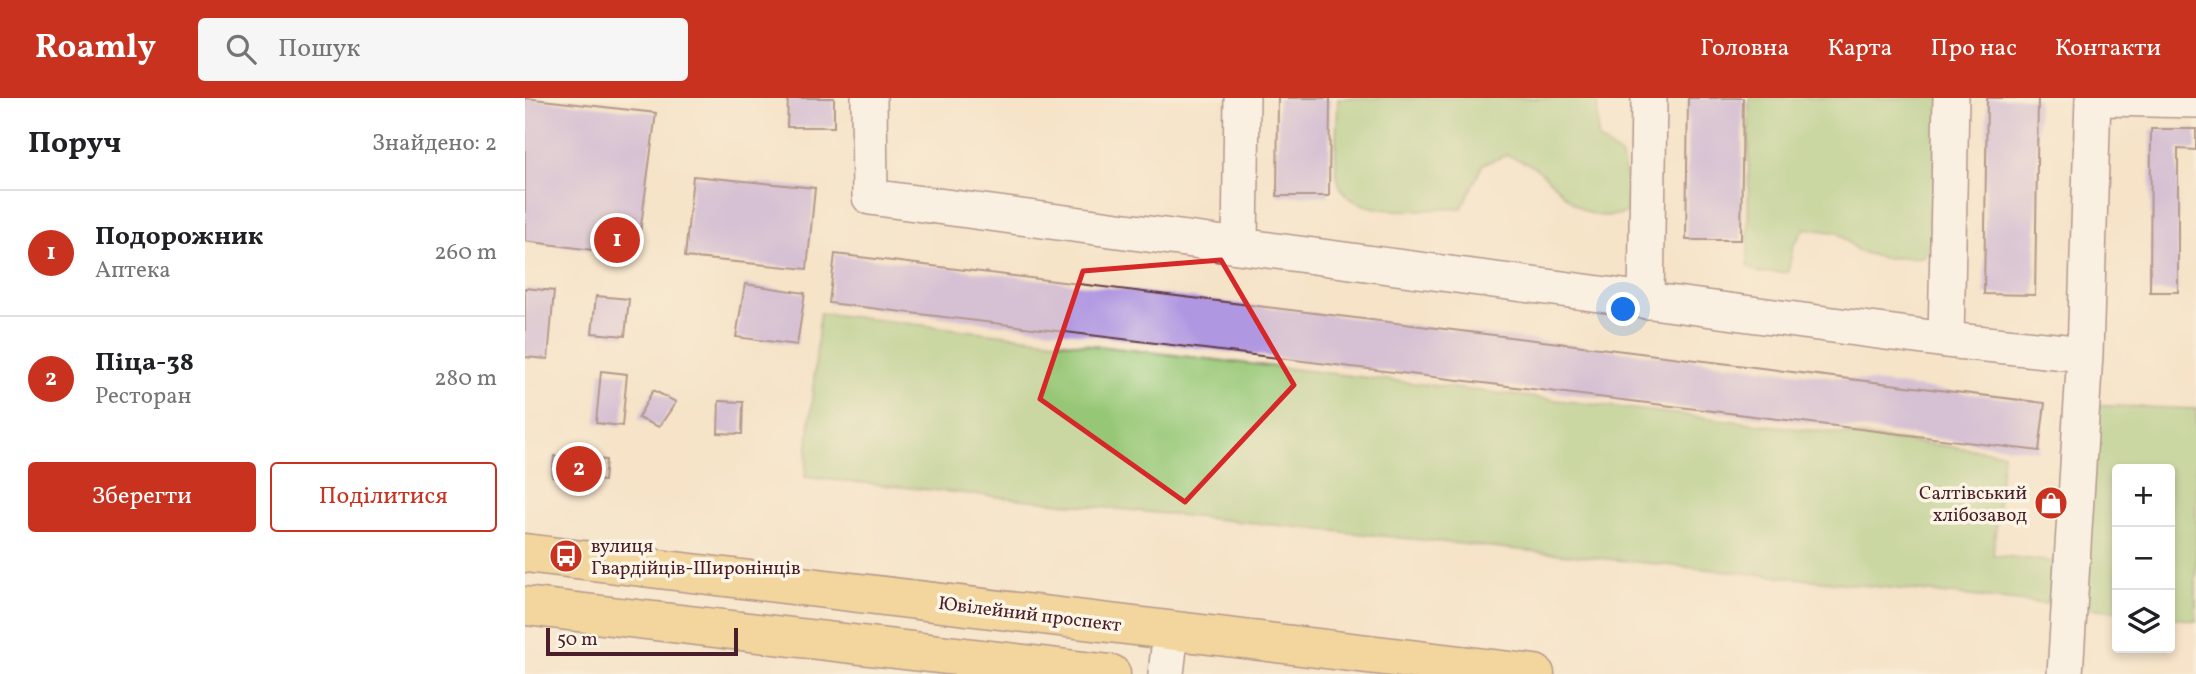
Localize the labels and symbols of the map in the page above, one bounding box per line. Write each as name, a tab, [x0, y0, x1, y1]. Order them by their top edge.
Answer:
pin: 1	[594, 214, 640, 266]
your location	[1606, 292, 1640, 326]
pin: 2	[556, 443, 602, 495]
place label: Салтівський хлібозавод	[1919, 481, 2027, 529]
shop icon: Салтівський хлібозавод	[2032, 484, 2070, 522]
place label: вулиця Гвардійців-Широнінців	[591, 534, 801, 582]
bus stop icon: вулиця Гвардійців-Широнінців	[547, 537, 585, 575]
street label: Ювілейний проспект	[937, 591, 1123, 639]
scale bar	[546, 625, 739, 657]

